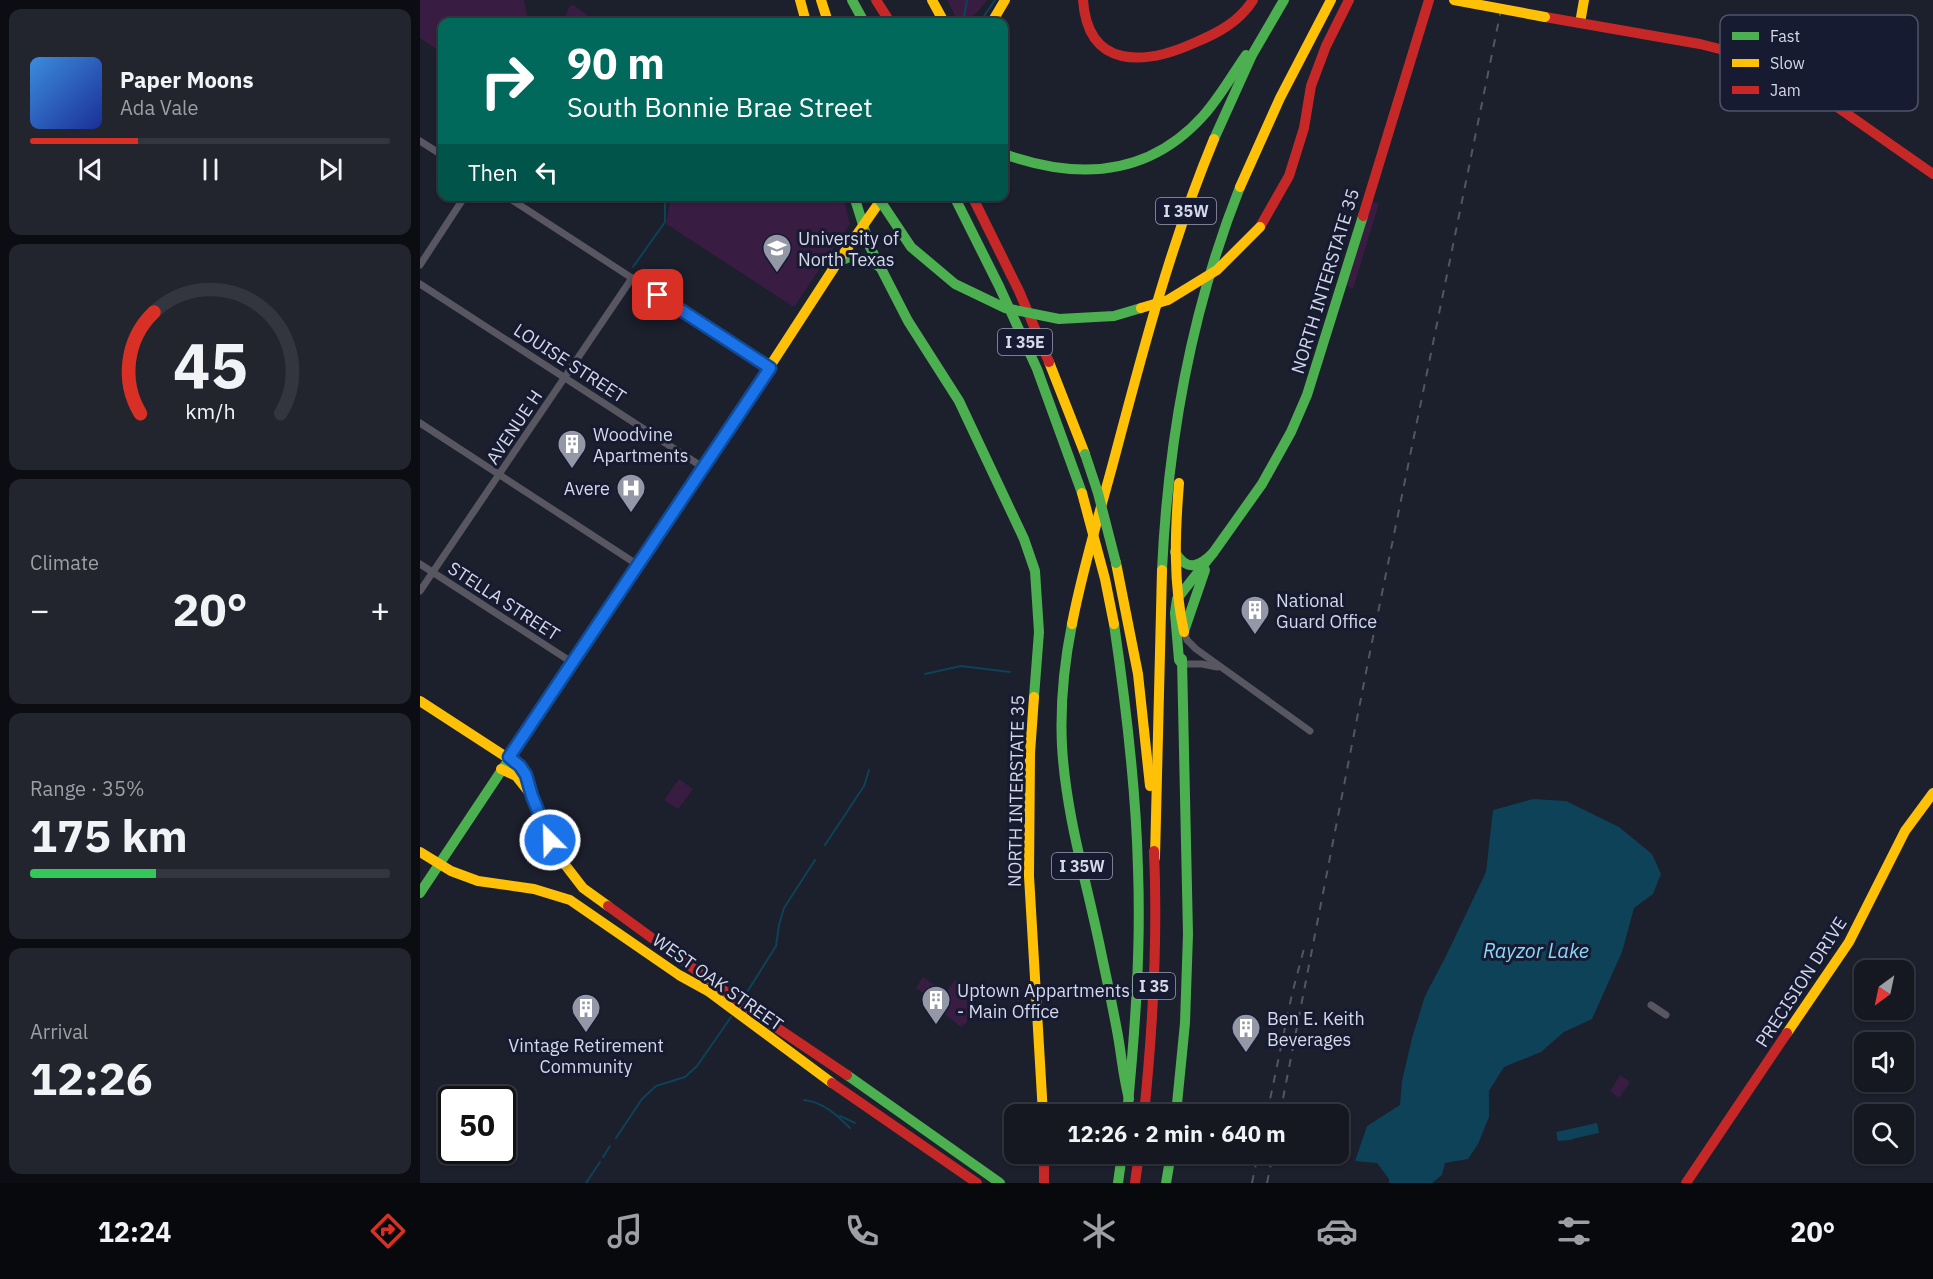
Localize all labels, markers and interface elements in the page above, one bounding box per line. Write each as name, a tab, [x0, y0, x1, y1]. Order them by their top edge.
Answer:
legend	[1720, 15, 1918, 111]
text: Fast	[1770, 26, 1800, 46]
text: 90 m	[567, 36, 665, 91]
icon: right	[468, 42, 546, 120]
text: Slow	[1770, 53, 1805, 73]
text: Paper Moons	[120, 65, 253, 94]
text: Jam	[1770, 80, 1801, 100]
text: South Bonnie Brae Street	[567, 89, 873, 124]
text: Ada Vale	[120, 94, 199, 121]
icon: previous	[74, 153, 107, 186]
icon: pause	[194, 153, 227, 186]
icon: next	[314, 153, 347, 186]
icon: left	[530, 156, 563, 189]
text: Then	[468, 158, 518, 187]
street label: NORTH INTERSTATE 35	[1286, 186, 1364, 376]
road number: I 35W	[1156, 198, 1216, 224]
place label: University of North Texas	[798, 227, 899, 271]
school or university icon: University of North Texas	[761, 232, 793, 274]
pin	[632, 269, 683, 320]
icon: arrive	[641, 278, 674, 311]
street label: LOUISE STREET	[510, 318, 630, 408]
text: 45	[173, 324, 247, 405]
road number: I 35E	[998, 329, 1052, 355]
street label: AVENUE H	[481, 385, 547, 469]
text: km/h	[185, 397, 235, 425]
place label: Woodvine Apartments	[593, 423, 689, 467]
building icon: Woodvine Apartments	[556, 428, 588, 470]
hospital icon: Avere	[615, 472, 647, 514]
place label: Avere	[564, 477, 610, 500]
text: Climate	[30, 549, 99, 576]
street label: STELLA STREET	[444, 556, 564, 646]
text: 20°	[172, 580, 248, 638]
text: −	[30, 588, 50, 631]
text: +	[370, 588, 390, 631]
place label: National Guard Office	[1276, 589, 1377, 633]
building icon: National Guard Office	[1239, 594, 1271, 636]
street label: NORTH INTERSTATE 35	[1003, 695, 1029, 887]
text: Range · 35%	[30, 775, 145, 802]
text: 175 km	[30, 806, 188, 864]
position arrow	[518, 808, 582, 872]
road number: I 35W	[1052, 853, 1112, 879]
street label: PRECISION DRIVE	[1750, 912, 1852, 1052]
street label: WEST OAK STREET	[648, 928, 788, 1036]
water label: Rayzor Lake	[1483, 937, 1589, 964]
north arrow	[1854, 960, 1914, 1020]
map controls	[1854, 960, 1914, 1164]
road number: I 35	[1133, 973, 1175, 999]
place label: Uptown Appartments - Main Office	[957, 979, 1130, 1023]
building icon: Uptown Appartments - Main Office	[920, 984, 952, 1026]
building icon: Vintage Retirement Community	[570, 992, 602, 1034]
place label: Ben E. Keith Beverages	[1267, 1007, 1365, 1051]
building icon: Ben E. Keith Beverages	[1230, 1012, 1262, 1054]
text: Arrival	[30, 1018, 88, 1045]
button: sound	[1854, 1032, 1914, 1092]
place label: Vintage Retirement Community	[508, 1034, 664, 1078]
text: 12:26	[30, 1049, 153, 1107]
speed limit sign: 50	[438, 1086, 516, 1164]
button: search	[1854, 1104, 1914, 1164]
text: 12:26 · 2 min · 640 m	[1067, 1119, 1286, 1148]
icon: directions	[367, 1210, 409, 1252]
icon: music	[604, 1210, 646, 1252]
icon: phone	[841, 1210, 883, 1252]
icon: climate	[1078, 1210, 1120, 1252]
icon: car	[1316, 1210, 1358, 1252]
icon: filters	[1553, 1210, 1595, 1252]
text: 12:24	[98, 1214, 171, 1249]
text: 20°	[1790, 1214, 1835, 1249]

